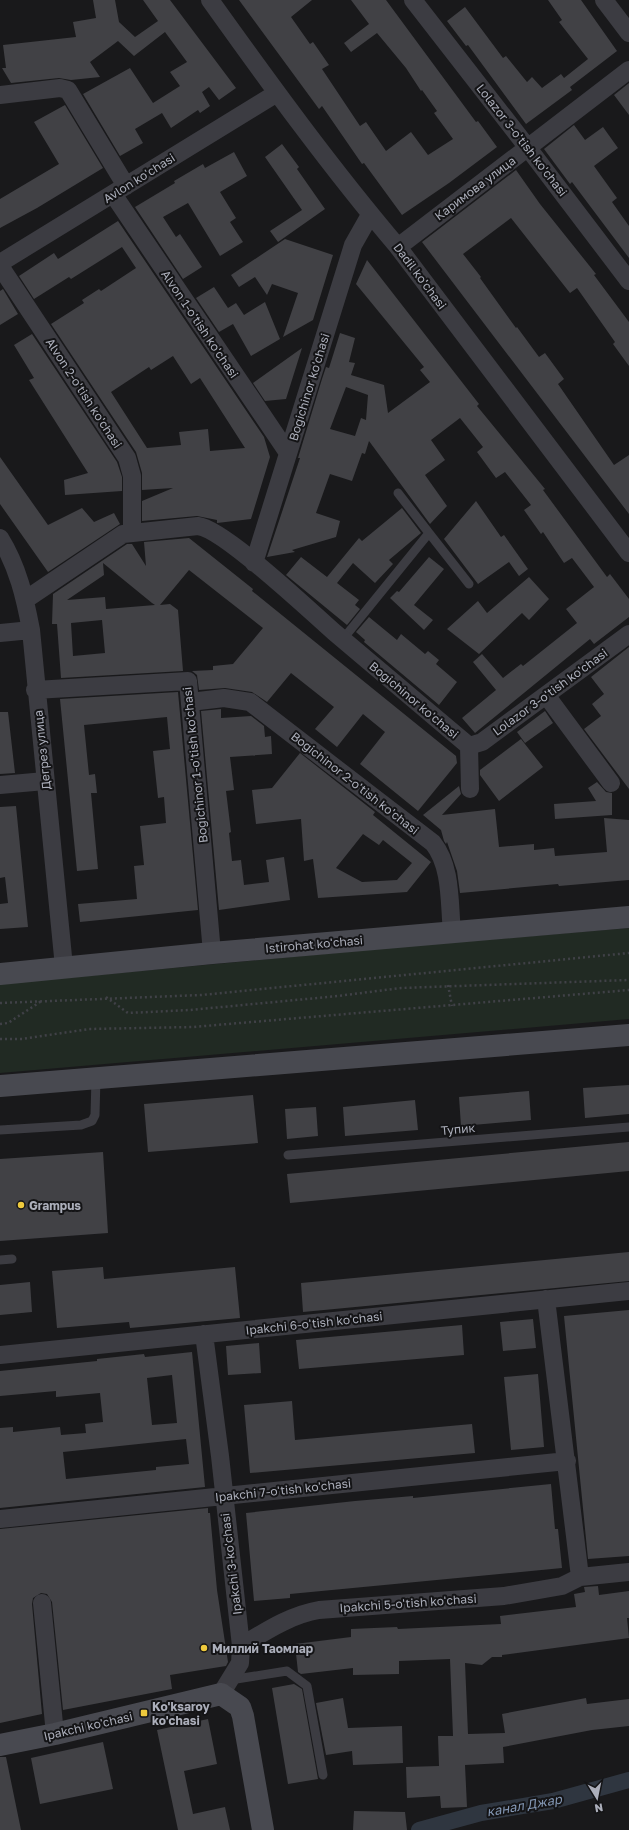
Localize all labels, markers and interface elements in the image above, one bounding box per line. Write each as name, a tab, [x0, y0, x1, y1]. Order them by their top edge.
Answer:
street label: Lolazor 3-o'tish ko'chasi	[473, 81, 571, 199]
street label: Avlon ko'chasi	[100, 150, 178, 206]
street label: Каримова улица	[432, 153, 518, 223]
street label: Dadil ko'chasi	[390, 240, 450, 312]
street label: Alvon 1-o'tish ko'chasi	[158, 267, 242, 381]
street label: Bogichinor ko'chasi	[286, 331, 332, 443]
street label: Alvon 2-o'tish ko'chasi	[43, 335, 125, 451]
street label: Lolazor 3-o'tish ko'chasi	[490, 645, 610, 739]
street label: Bogichinor ko'chasi	[366, 658, 462, 742]
street label: Bogichinor 1-o'tish ko'chasi	[179, 686, 211, 844]
street label: Дегрез улица	[30, 709, 54, 791]
street label: Bogichinor 2-o'tish ko'chasi	[288, 728, 422, 838]
street label: Istirohat ko'chasi	[264, 932, 364, 956]
street label: Тупик	[440, 1120, 476, 1138]
place label: Grampus	[29, 1198, 81, 1213]
marker: Grampus	[16, 1200, 26, 1210]
street label: Ipakchi 6-o'tish ko'chasi	[245, 1308, 383, 1338]
street label: Ipakchi 7-o'tish ko'chasi	[214, 1475, 352, 1505]
street label: Ipakchi 3-ko'chasi	[217, 1512, 245, 1616]
street label: Ipakchi 5-o'tish ko'chasi	[339, 1591, 477, 1615]
place label: Миллий Таомлар	[212, 1641, 314, 1656]
marker: Миллий Таомлар	[199, 1643, 209, 1653]
place label: Ko'ksaroy ko'chasi	[152, 1699, 210, 1728]
street label: Ipakchi ko'chasi	[42, 1708, 134, 1744]
marker: Ko'ksaroy ko'chasi	[139, 1708, 149, 1718]
north arrow	[577, 1778, 617, 1818]
water label: канал Джар	[485, 1790, 564, 1819]
text: N	[594, 1801, 604, 1815]

